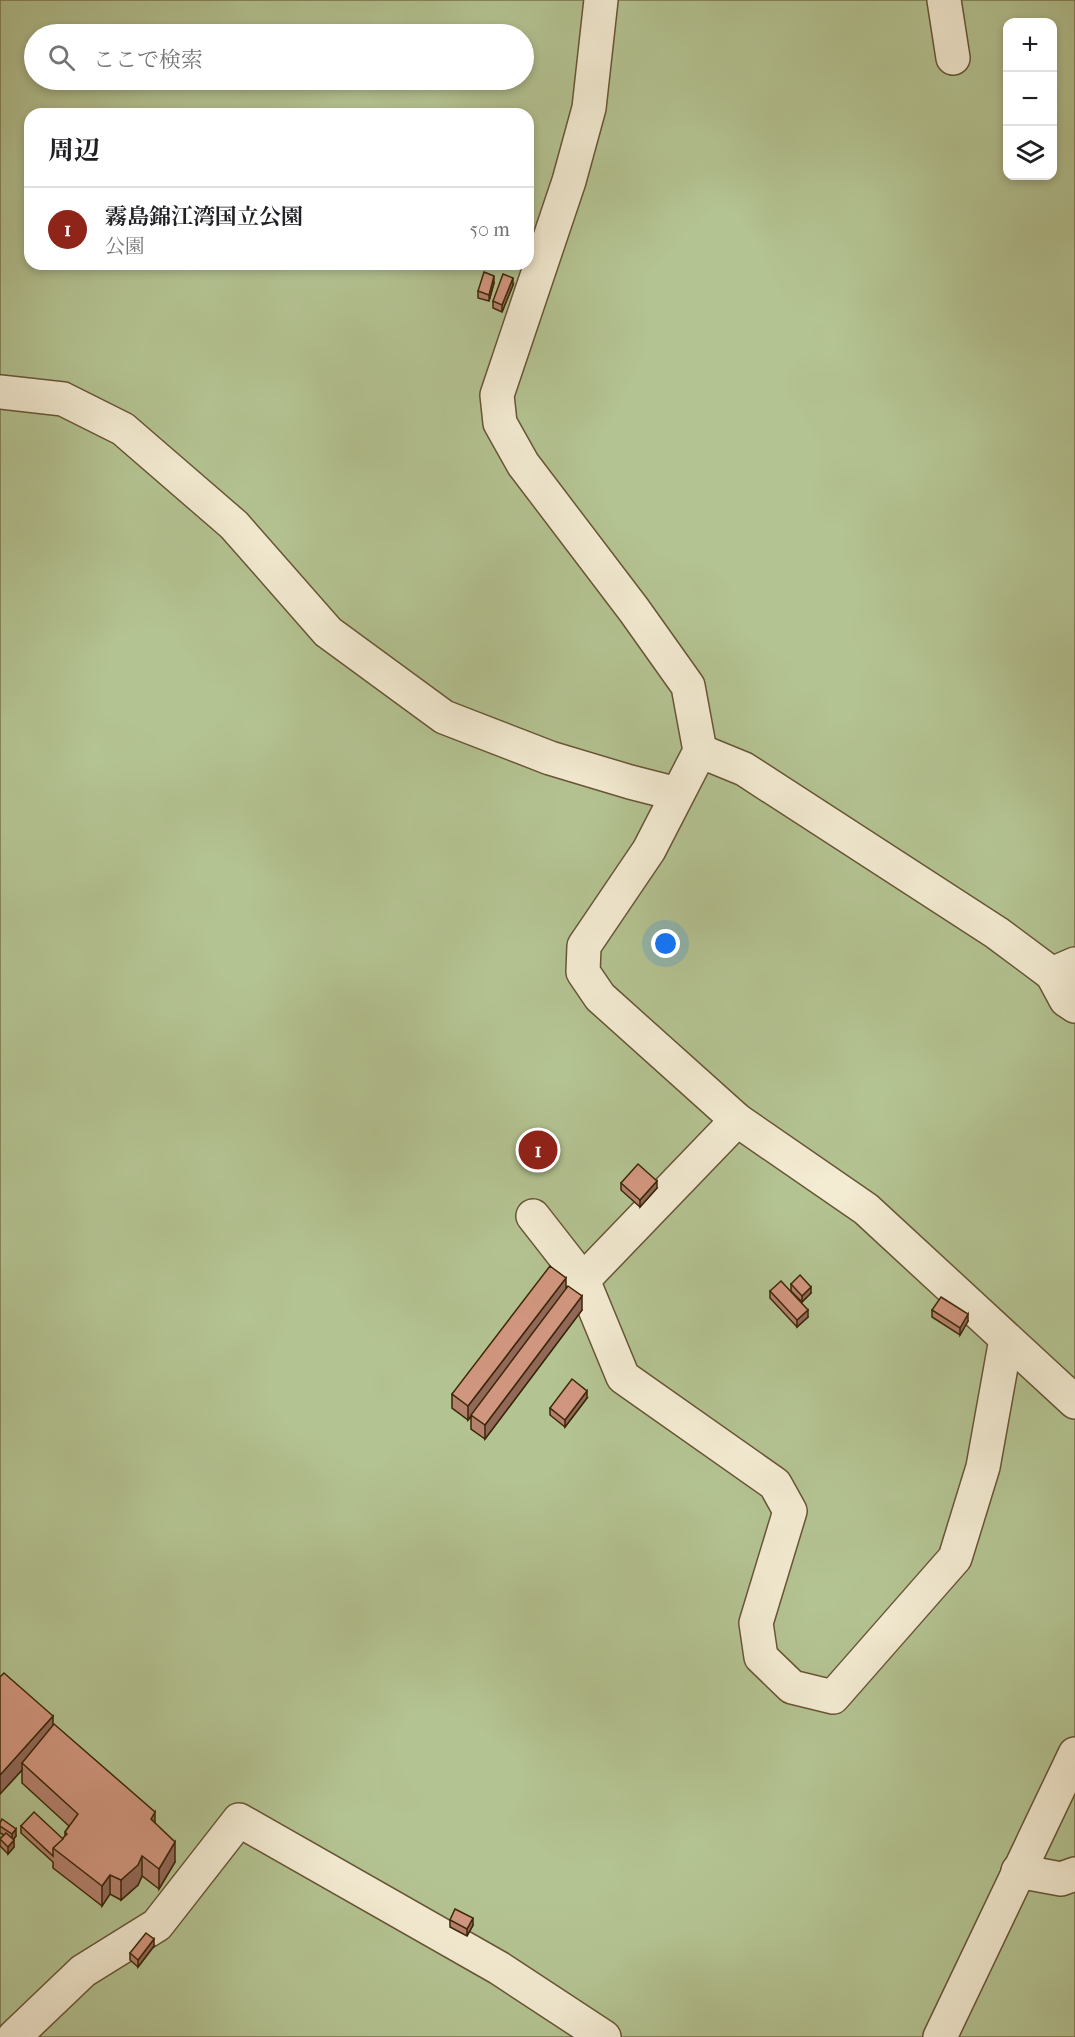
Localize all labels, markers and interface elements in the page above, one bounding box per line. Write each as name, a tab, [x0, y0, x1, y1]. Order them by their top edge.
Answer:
map controls	[1003, 18, 1057, 180]
button: +	[1003, 18, 1057, 72]
search box	[24, 24, 534, 90]
icon: search	[45, 41, 78, 74]
text: ここで検索	[93, 47, 203, 73]
button: −	[1003, 72, 1057, 126]
button: layers	[1003, 126, 1057, 180]
text: 周辺	[48, 135, 100, 166]
text: 霧島錦江湾国立公園	[105, 204, 303, 230]
text: 1	[64, 218, 71, 241]
text: 50 m	[469, 218, 510, 241]
text: 公園	[105, 235, 145, 258]
your location	[651, 929, 680, 958]
pin: 1	[518, 1128, 558, 1172]

